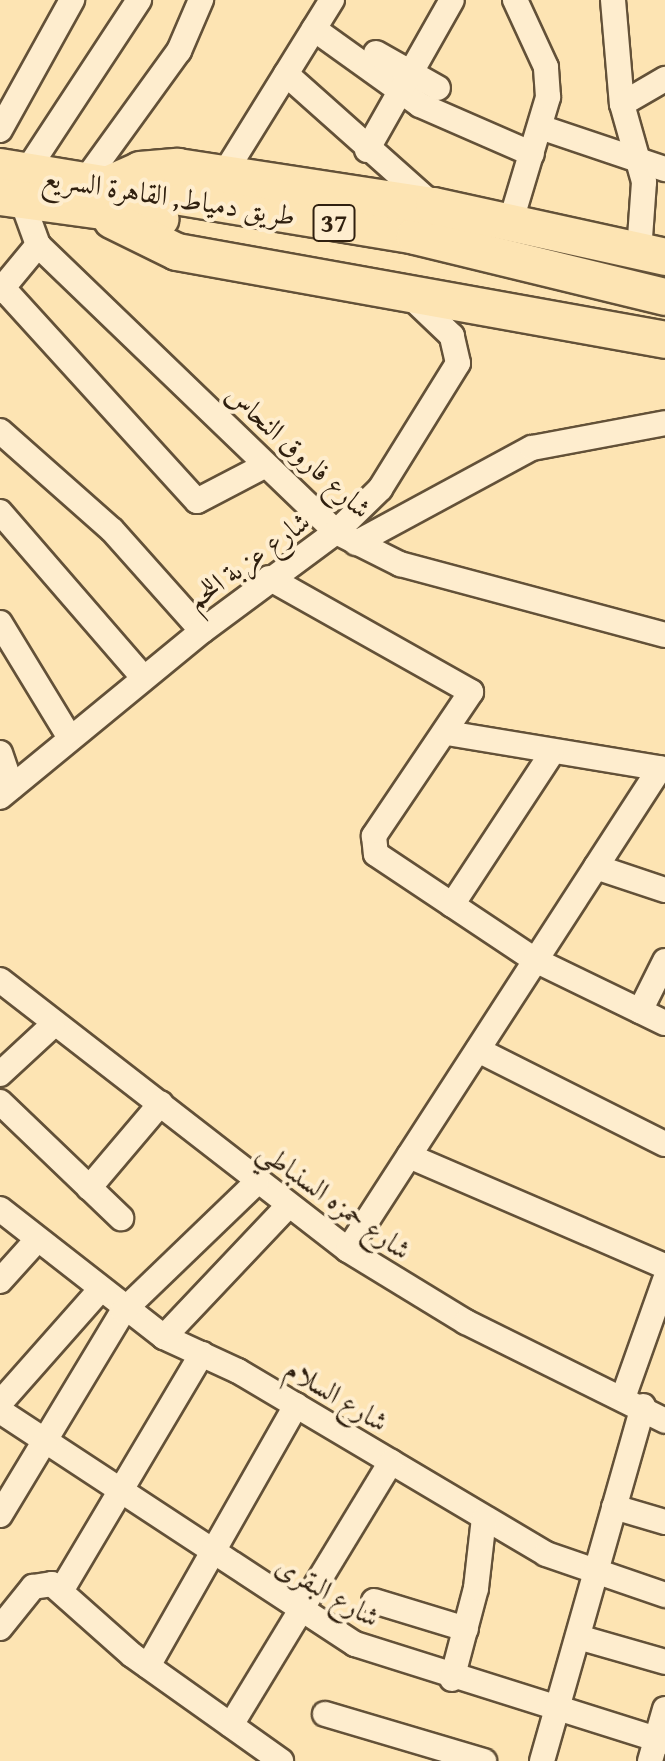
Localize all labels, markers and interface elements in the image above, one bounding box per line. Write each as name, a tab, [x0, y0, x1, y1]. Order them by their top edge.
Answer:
street label: طريق دمياط, القاهرة السريع	[40, 159, 298, 233]
road number: 37	[312, 201, 356, 245]
street label: شارع فاروق النحاس	[219, 377, 379, 525]
street label: شارع عزبة اللحم	[180, 504, 316, 616]
street label: شارع حمزه السنباطي	[252, 1133, 418, 1267]
street label: شارع السلام	[280, 1351, 394, 1439]
street label: شارع البقرى	[270, 1548, 386, 1634]

